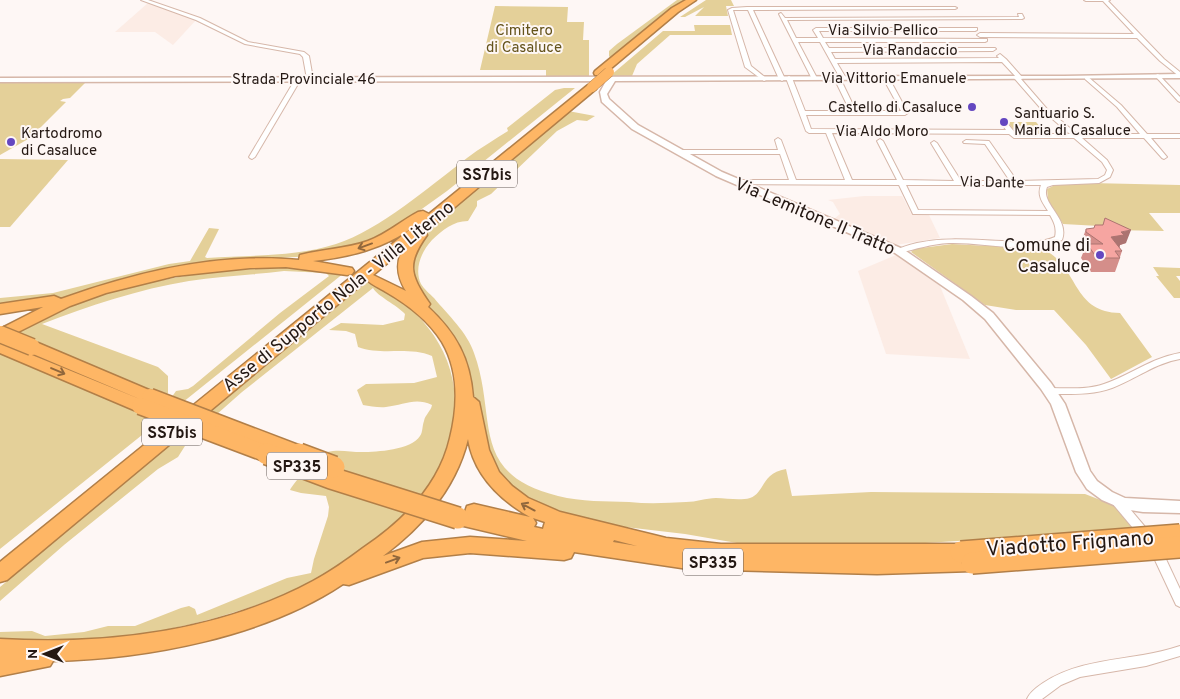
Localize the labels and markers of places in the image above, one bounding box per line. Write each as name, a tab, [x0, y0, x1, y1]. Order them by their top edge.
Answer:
place label: Castello di Casaluce	[828, 99, 962, 118]
marker: Castello di Casaluce	[966, 101, 978, 113]
place label: Santuario S. Maria di Casaluce	[1014, 105, 1131, 141]
marker: Santuario S. Maria di Casaluce	[998, 116, 1010, 128]
place label: Kartodromo di Casaluce	[21, 125, 102, 161]
marker: Kartodromo di Casaluce	[5, 136, 17, 148]
place label: Comune di Casaluce	[1004, 235, 1090, 279]
marker: Comune di Casaluce	[1094, 249, 1106, 261]

